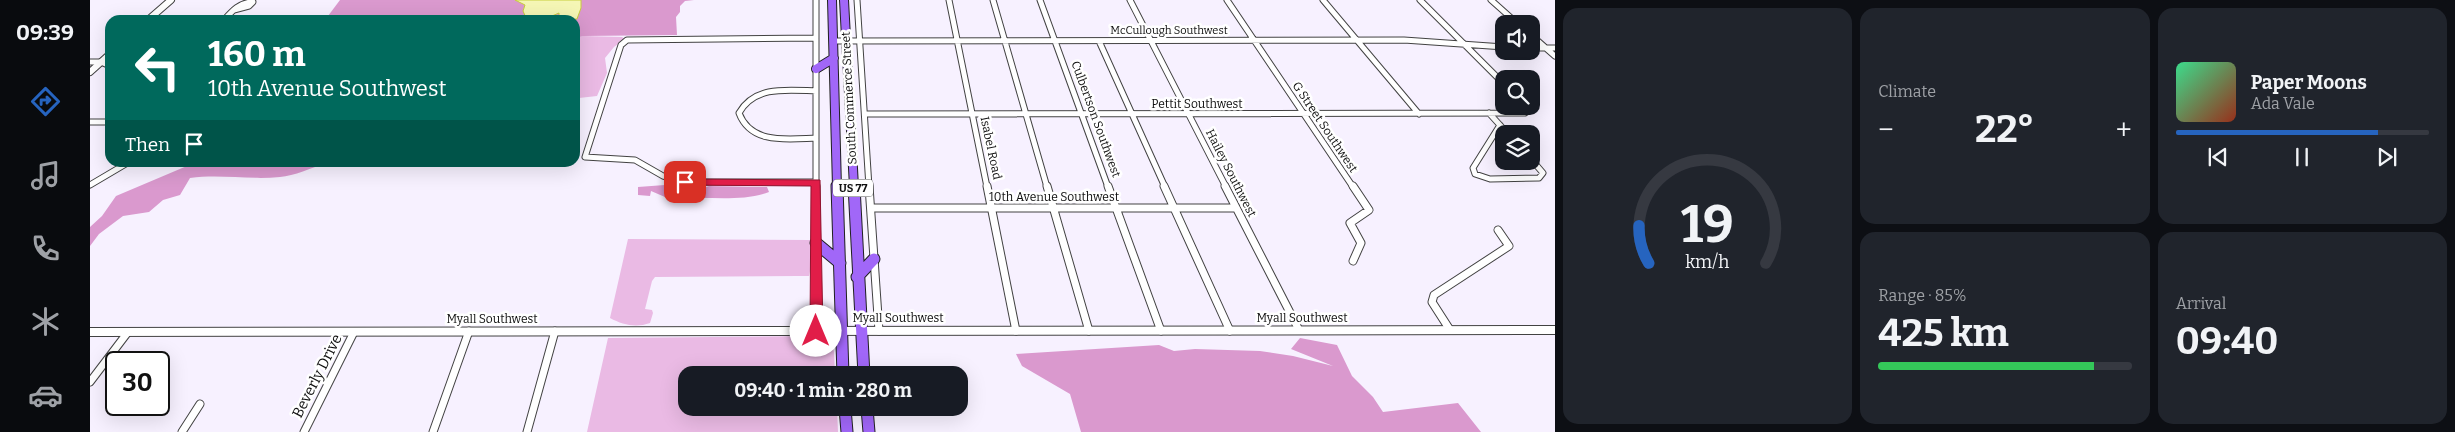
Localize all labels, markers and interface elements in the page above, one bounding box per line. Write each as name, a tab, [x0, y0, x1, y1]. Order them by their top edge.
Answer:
map controls	[1495, 15, 1540, 170]
button: sound	[1495, 15, 1540, 60]
text: 09:39	[16, 19, 74, 46]
street label: McCullough Southwest	[1110, 24, 1228, 37]
street label: South Commerce Street	[838, 31, 859, 165]
text: 160 m	[208, 33, 306, 75]
icon: left	[125, 35, 190, 100]
street label: Culbertson Southwest	[1068, 59, 1124, 180]
button: search	[1495, 70, 1540, 115]
text: Paper Moons	[2251, 71, 2367, 94]
text: 10th Avenue Southwest	[208, 75, 446, 102]
street label: G Street Southwest	[1289, 79, 1361, 176]
text: Climate	[1878, 82, 1936, 101]
icon: directions	[28, 84, 63, 119]
text: Ada Vale	[2251, 94, 2315, 113]
street label: Pettit Southwest	[1151, 97, 1243, 111]
text: 22°	[1975, 106, 2034, 152]
text: −	[1878, 113, 1894, 146]
text: +	[2116, 113, 2132, 146]
street label: Isabel Road	[978, 115, 1004, 181]
button: layers	[1495, 125, 1540, 170]
street label: Hailey Southwest	[1203, 127, 1260, 220]
icon: arrive	[180, 130, 208, 158]
text: Then	[125, 133, 170, 156]
icon: previous	[2204, 143, 2232, 171]
icon: pause	[2288, 143, 2316, 171]
icon: next	[2373, 143, 2401, 171]
icon: music	[28, 158, 63, 193]
pin	[664, 161, 706, 203]
icon: arrive	[671, 168, 699, 196]
road number: US 77	[833, 180, 873, 197]
street label: 10th Avenue Southwest	[989, 190, 1120, 204]
text: 19	[1681, 193, 1734, 256]
icon: phone	[28, 231, 63, 266]
text: km/h	[1686, 251, 1730, 273]
text: Range · 85%	[1878, 286, 1966, 305]
text: Arrival	[2176, 294, 2226, 313]
icon: climate	[28, 304, 63, 339]
position arrow	[789, 304, 841, 356]
text: 425 km	[1878, 310, 2009, 356]
street label: Myall Southwest	[852, 311, 944, 325]
street label: Myall Southwest	[1256, 311, 1348, 325]
street label: Myall Southwest	[446, 312, 538, 326]
text: 09:40	[2176, 318, 2278, 364]
street label: Beverly Drive	[288, 331, 346, 421]
speed limit sign: 30	[105, 351, 170, 416]
icon: car	[28, 378, 63, 413]
text: 09:40 · 1 min · 280 m	[734, 379, 912, 402]

